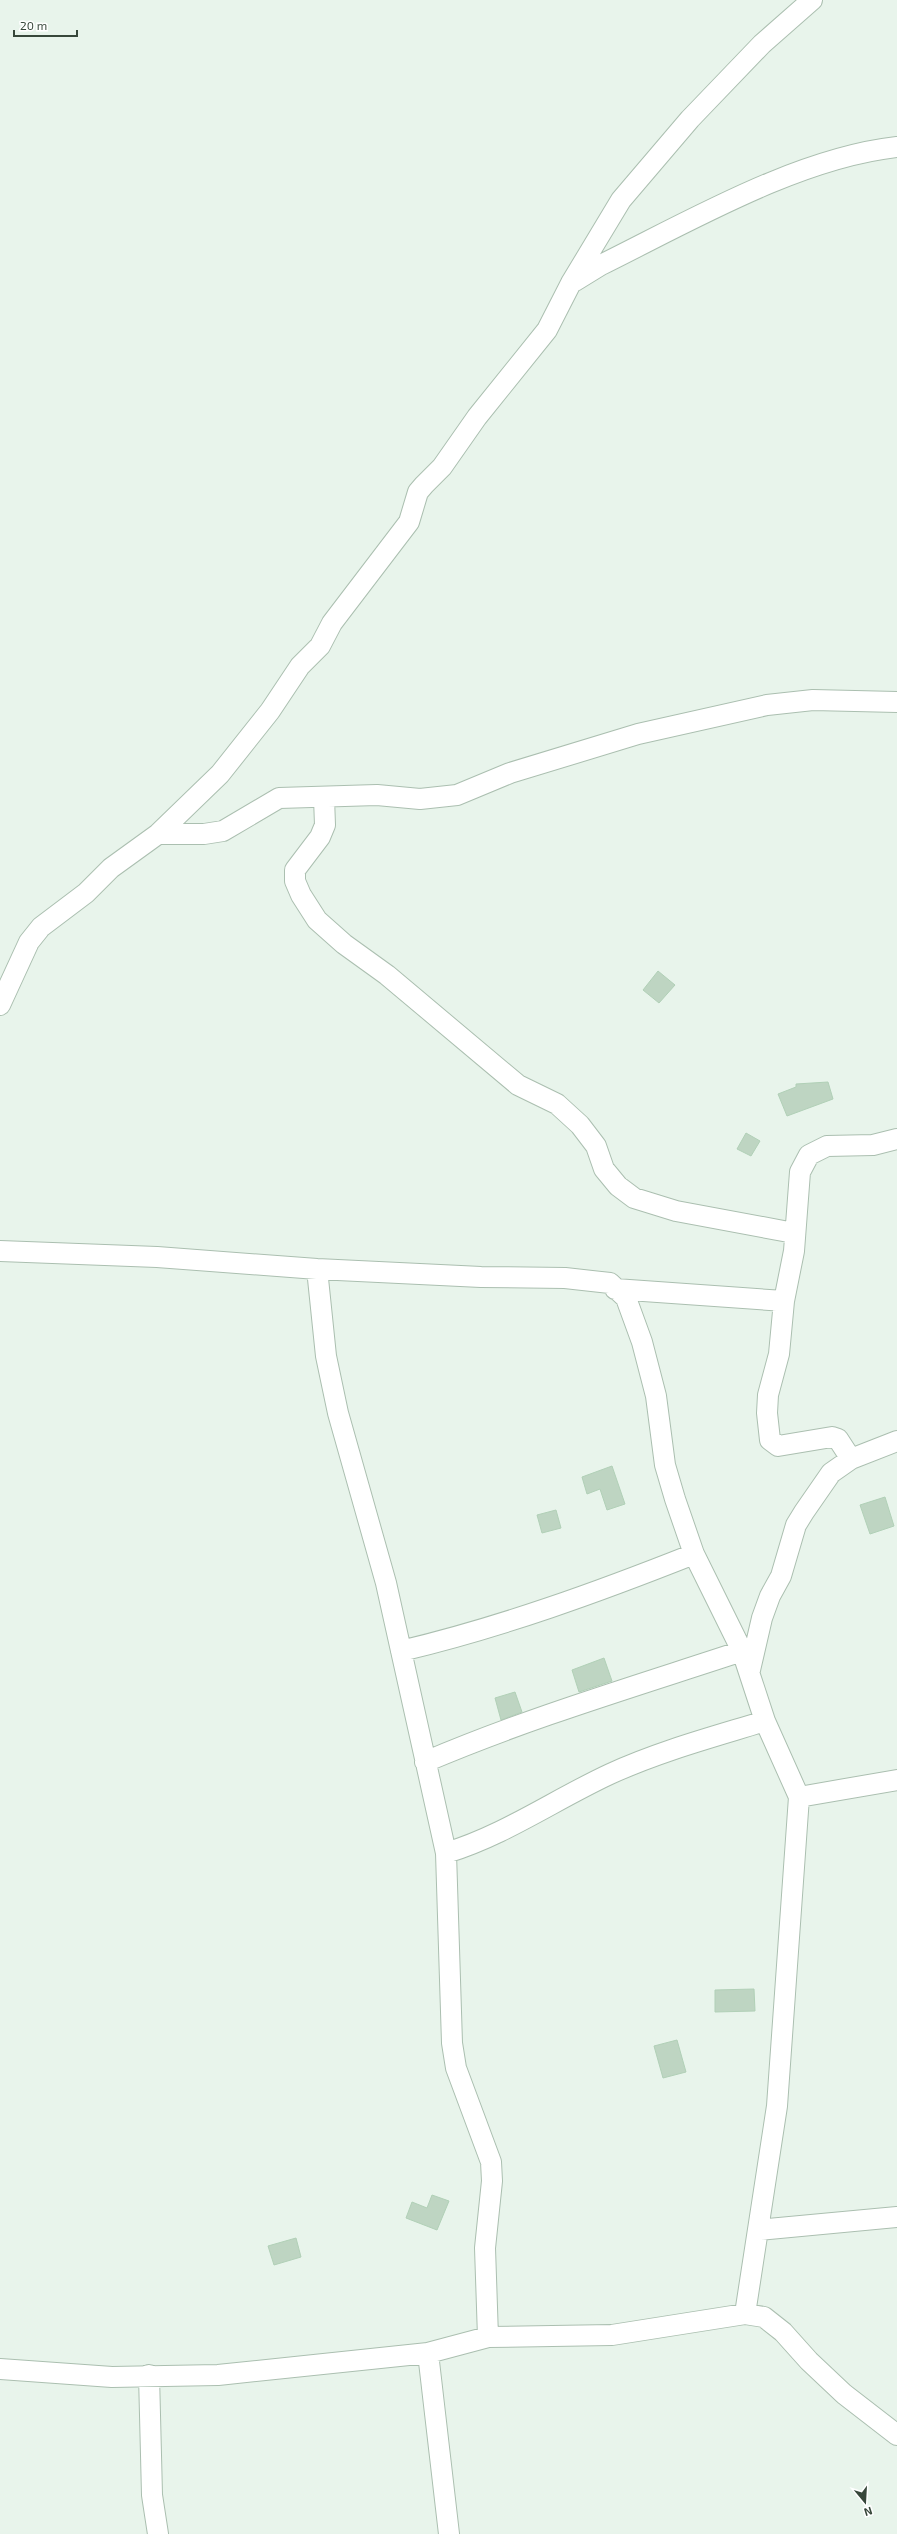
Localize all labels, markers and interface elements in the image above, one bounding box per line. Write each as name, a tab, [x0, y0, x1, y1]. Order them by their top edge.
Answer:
scale bar	[14, 12, 77, 38]
text: 20 m	[20, 18, 47, 32]
north arrow	[845, 2482, 885, 2522]
text: N	[862, 2505, 874, 2519]

